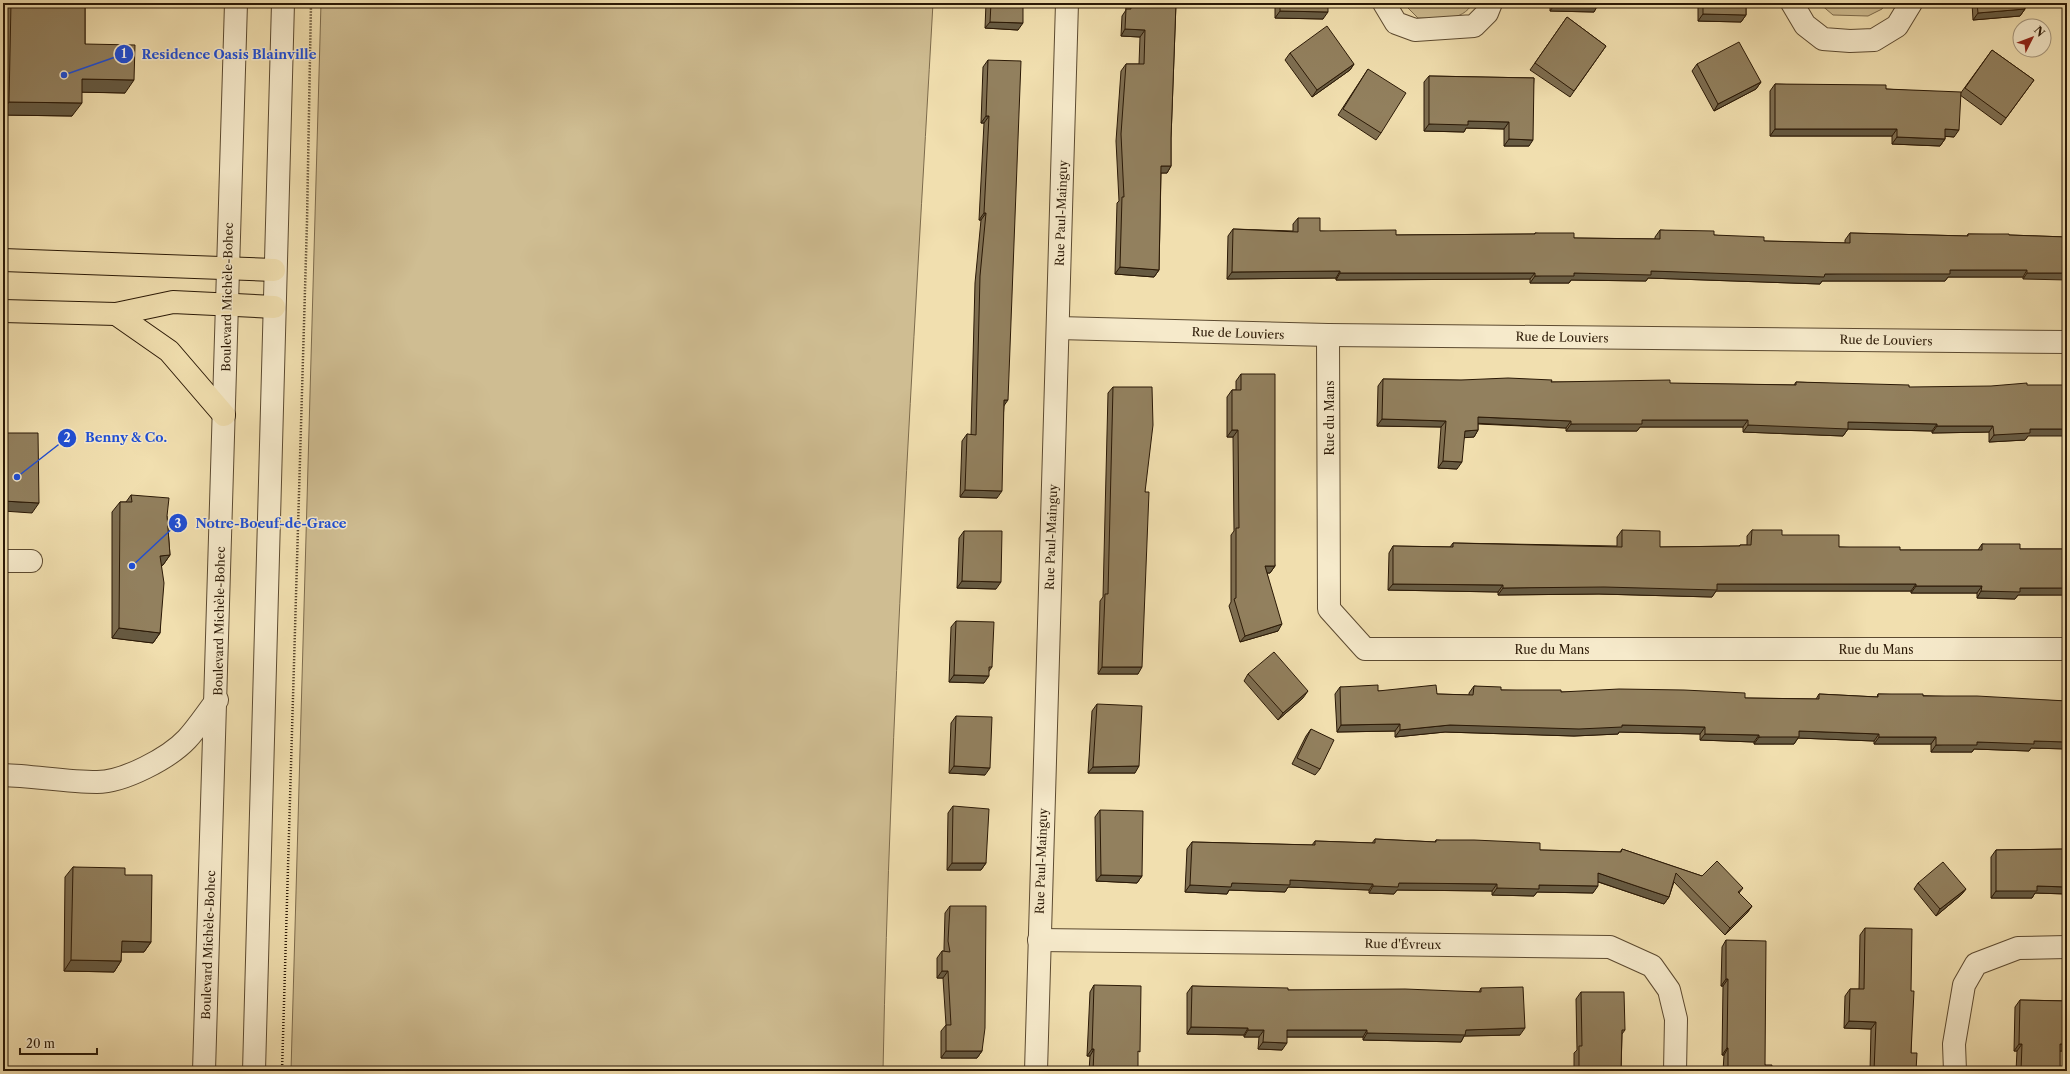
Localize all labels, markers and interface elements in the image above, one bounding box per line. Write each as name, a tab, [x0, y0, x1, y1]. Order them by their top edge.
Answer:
north arrow	[2012, 18, 2052, 58]
text: N	[2031, 23, 2048, 40]
callout: Residence Oasis Blainville	[114, 42, 325, 67]
text: 1	[121, 46, 127, 61]
text: Residence Oasis Blainville	[142, 46, 317, 62]
street label: Rue Paul-Mainguy	[1052, 159, 1070, 266]
street label: Boulevard Michèle-Bohec	[218, 222, 236, 372]
street label: Rue de Louviers	[1191, 324, 1285, 342]
street label: Rue de Louviers	[1515, 329, 1609, 345]
street label: Rue de Louviers	[1839, 332, 1933, 348]
street label: Rue du Mans	[1322, 380, 1337, 456]
callout: Benny & Co.	[57, 425, 175, 450]
text: Benny & Co.	[85, 429, 167, 445]
text: 2	[63, 430, 71, 445]
street label: Rue Paul-Mainguy	[1042, 483, 1060, 590]
callout: Notre-Boeuf-de-Grace	[168, 511, 355, 536]
text: Notre-Boeuf-de-Grace	[195, 515, 347, 531]
text: 3	[175, 516, 182, 531]
street label: Boulevard Michèle-Bohec	[210, 546, 228, 696]
street label: Rue du Mans	[1514, 642, 1590, 657]
street label: Rue du Mans	[1838, 642, 1914, 657]
street label: Rue Paul-Mainguy	[1032, 807, 1050, 914]
street label: Boulevard Michèle-Bohec	[198, 870, 218, 1020]
street label: Rue d'Évreux	[1365, 935, 1442, 952]
scale bar	[20, 1030, 97, 1056]
text: 20 m	[26, 1036, 55, 1051]

